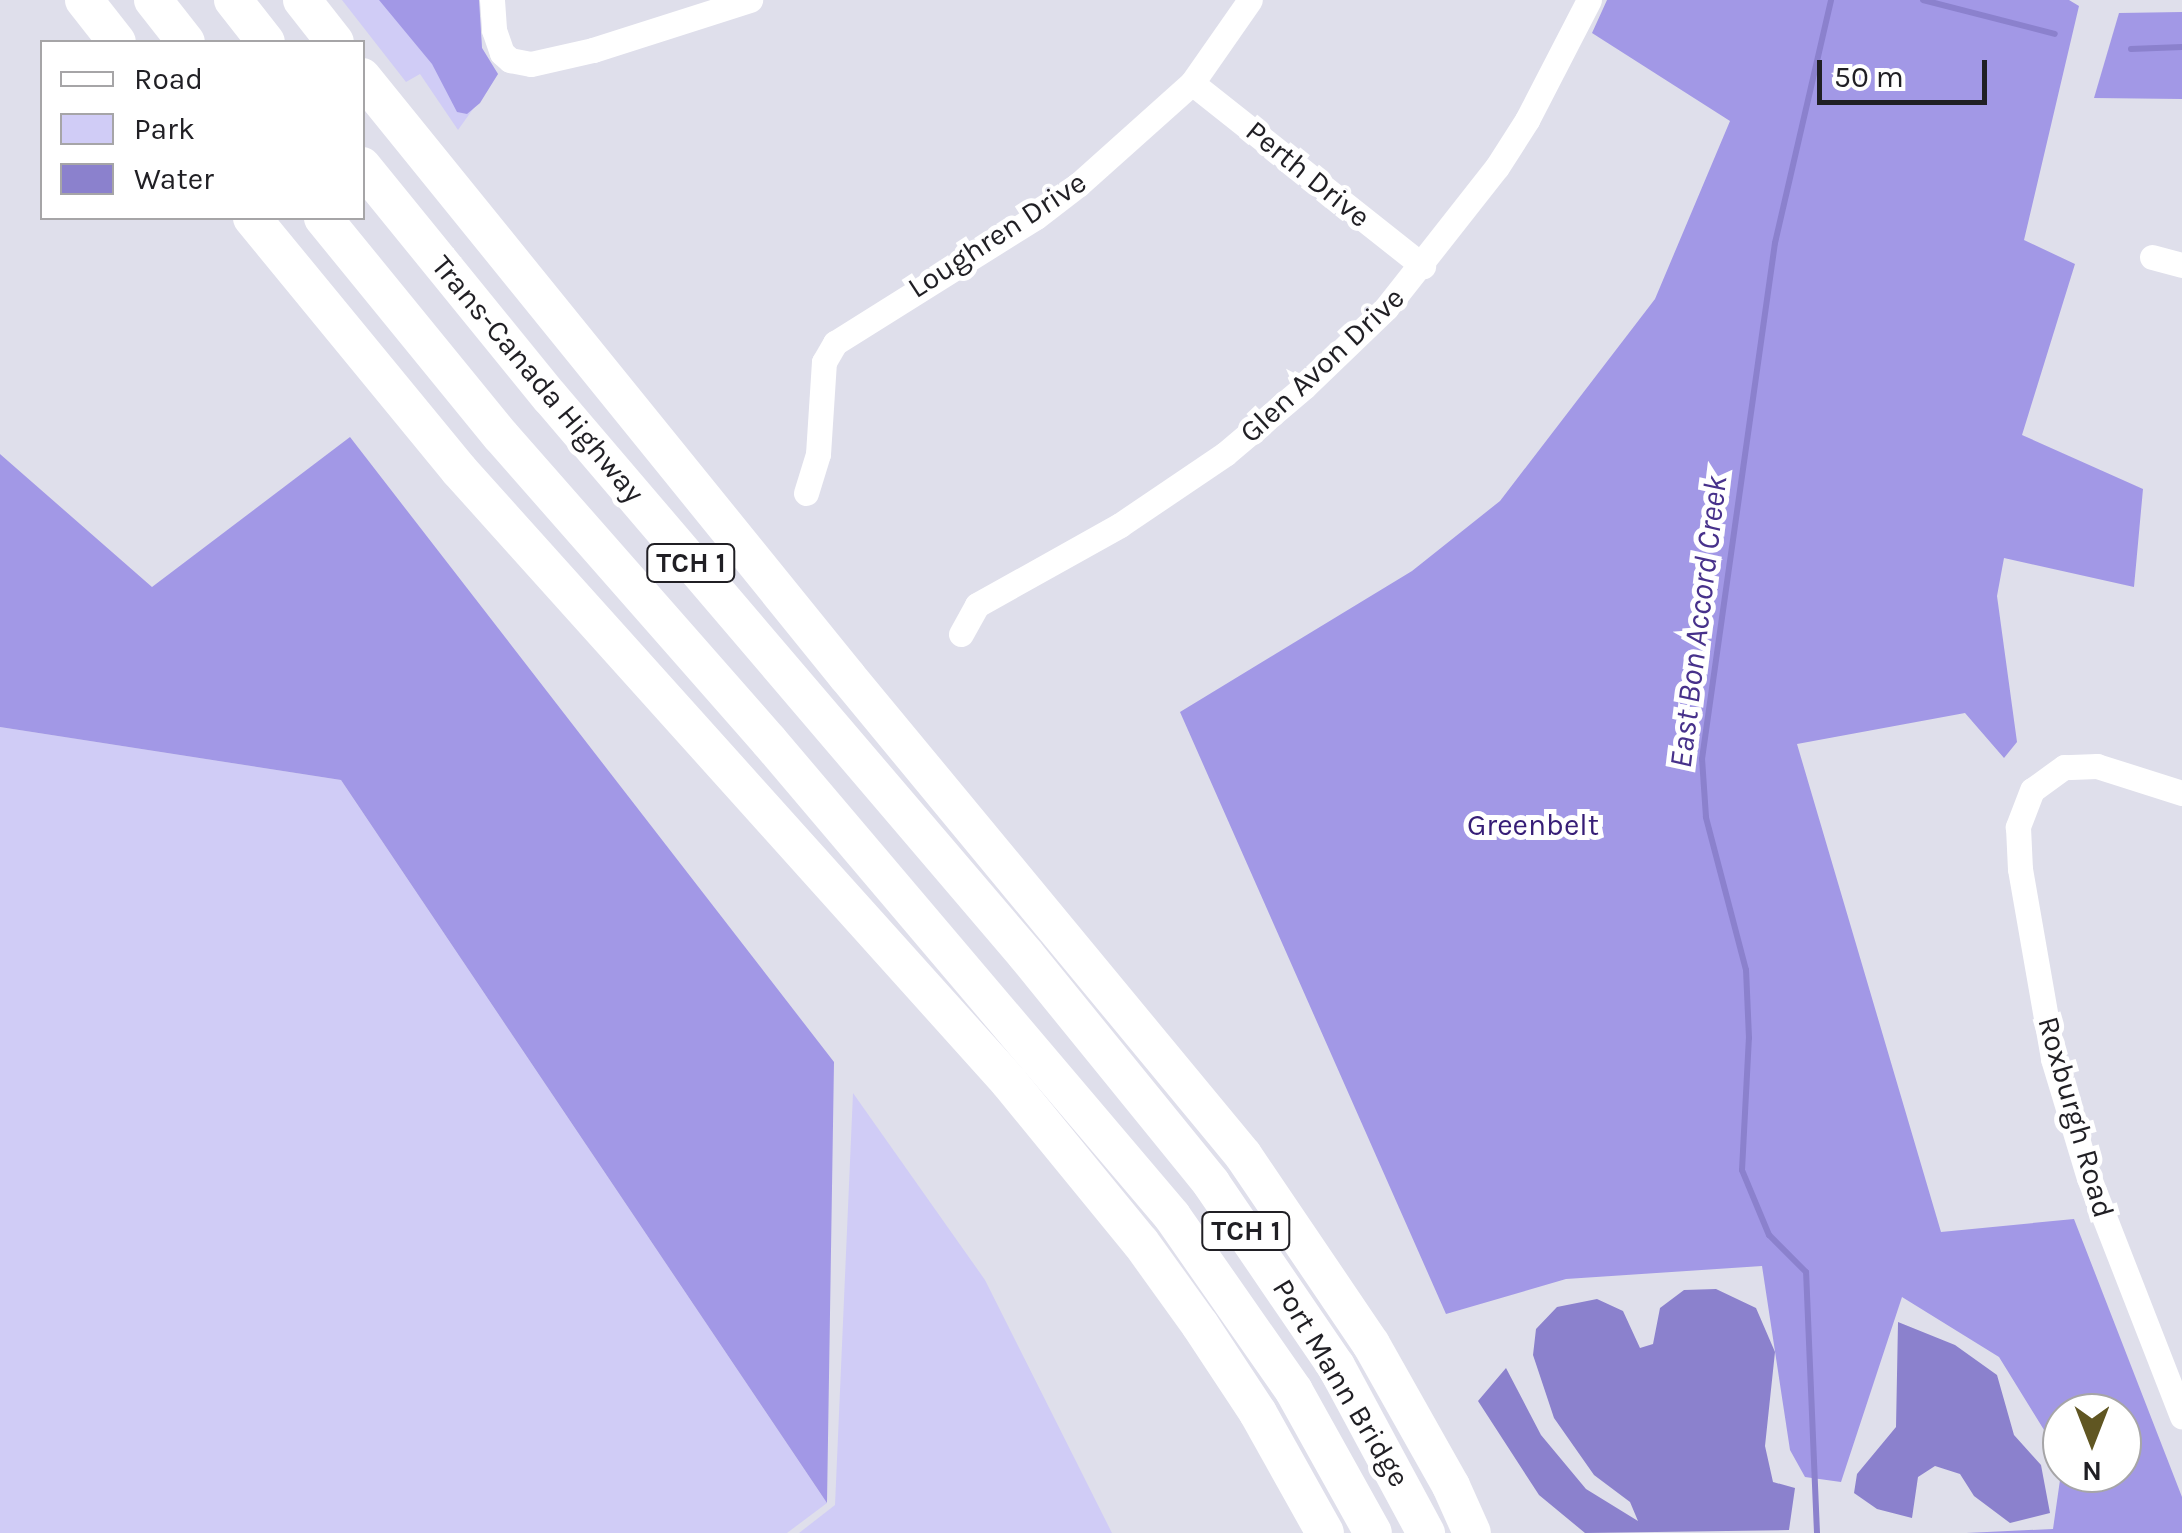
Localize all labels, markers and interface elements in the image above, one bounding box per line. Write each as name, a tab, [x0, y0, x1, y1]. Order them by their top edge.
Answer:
legend	[40, 40, 365, 220]
scale bar	[1822, 40, 1992, 102]
text: 50 m	[1834, 59, 1904, 95]
text: Road	[134, 61, 203, 97]
text: Park	[134, 111, 195, 147]
street label: Perth Drive	[1239, 113, 1377, 235]
text: Water	[134, 161, 214, 197]
street label: Loughren Drive	[901, 164, 1093, 306]
street label: Trans-Canada Highway	[424, 248, 652, 510]
street label: Glen Avon Drive	[1232, 280, 1412, 450]
water label: East Bon Accord Creek	[1662, 474, 1736, 770]
road number: TCH 1	[646, 540, 736, 586]
park label: Greenbelt	[1467, 807, 1599, 843]
street label: Roxburgh Road	[2030, 1012, 2122, 1222]
road number: TCH 1	[1201, 1208, 1291, 1254]
street label: Port Mann Bridge	[1265, 1273, 1417, 1493]
north arrow	[2042, 1393, 2142, 1493]
text: N	[2082, 1455, 2102, 1488]

